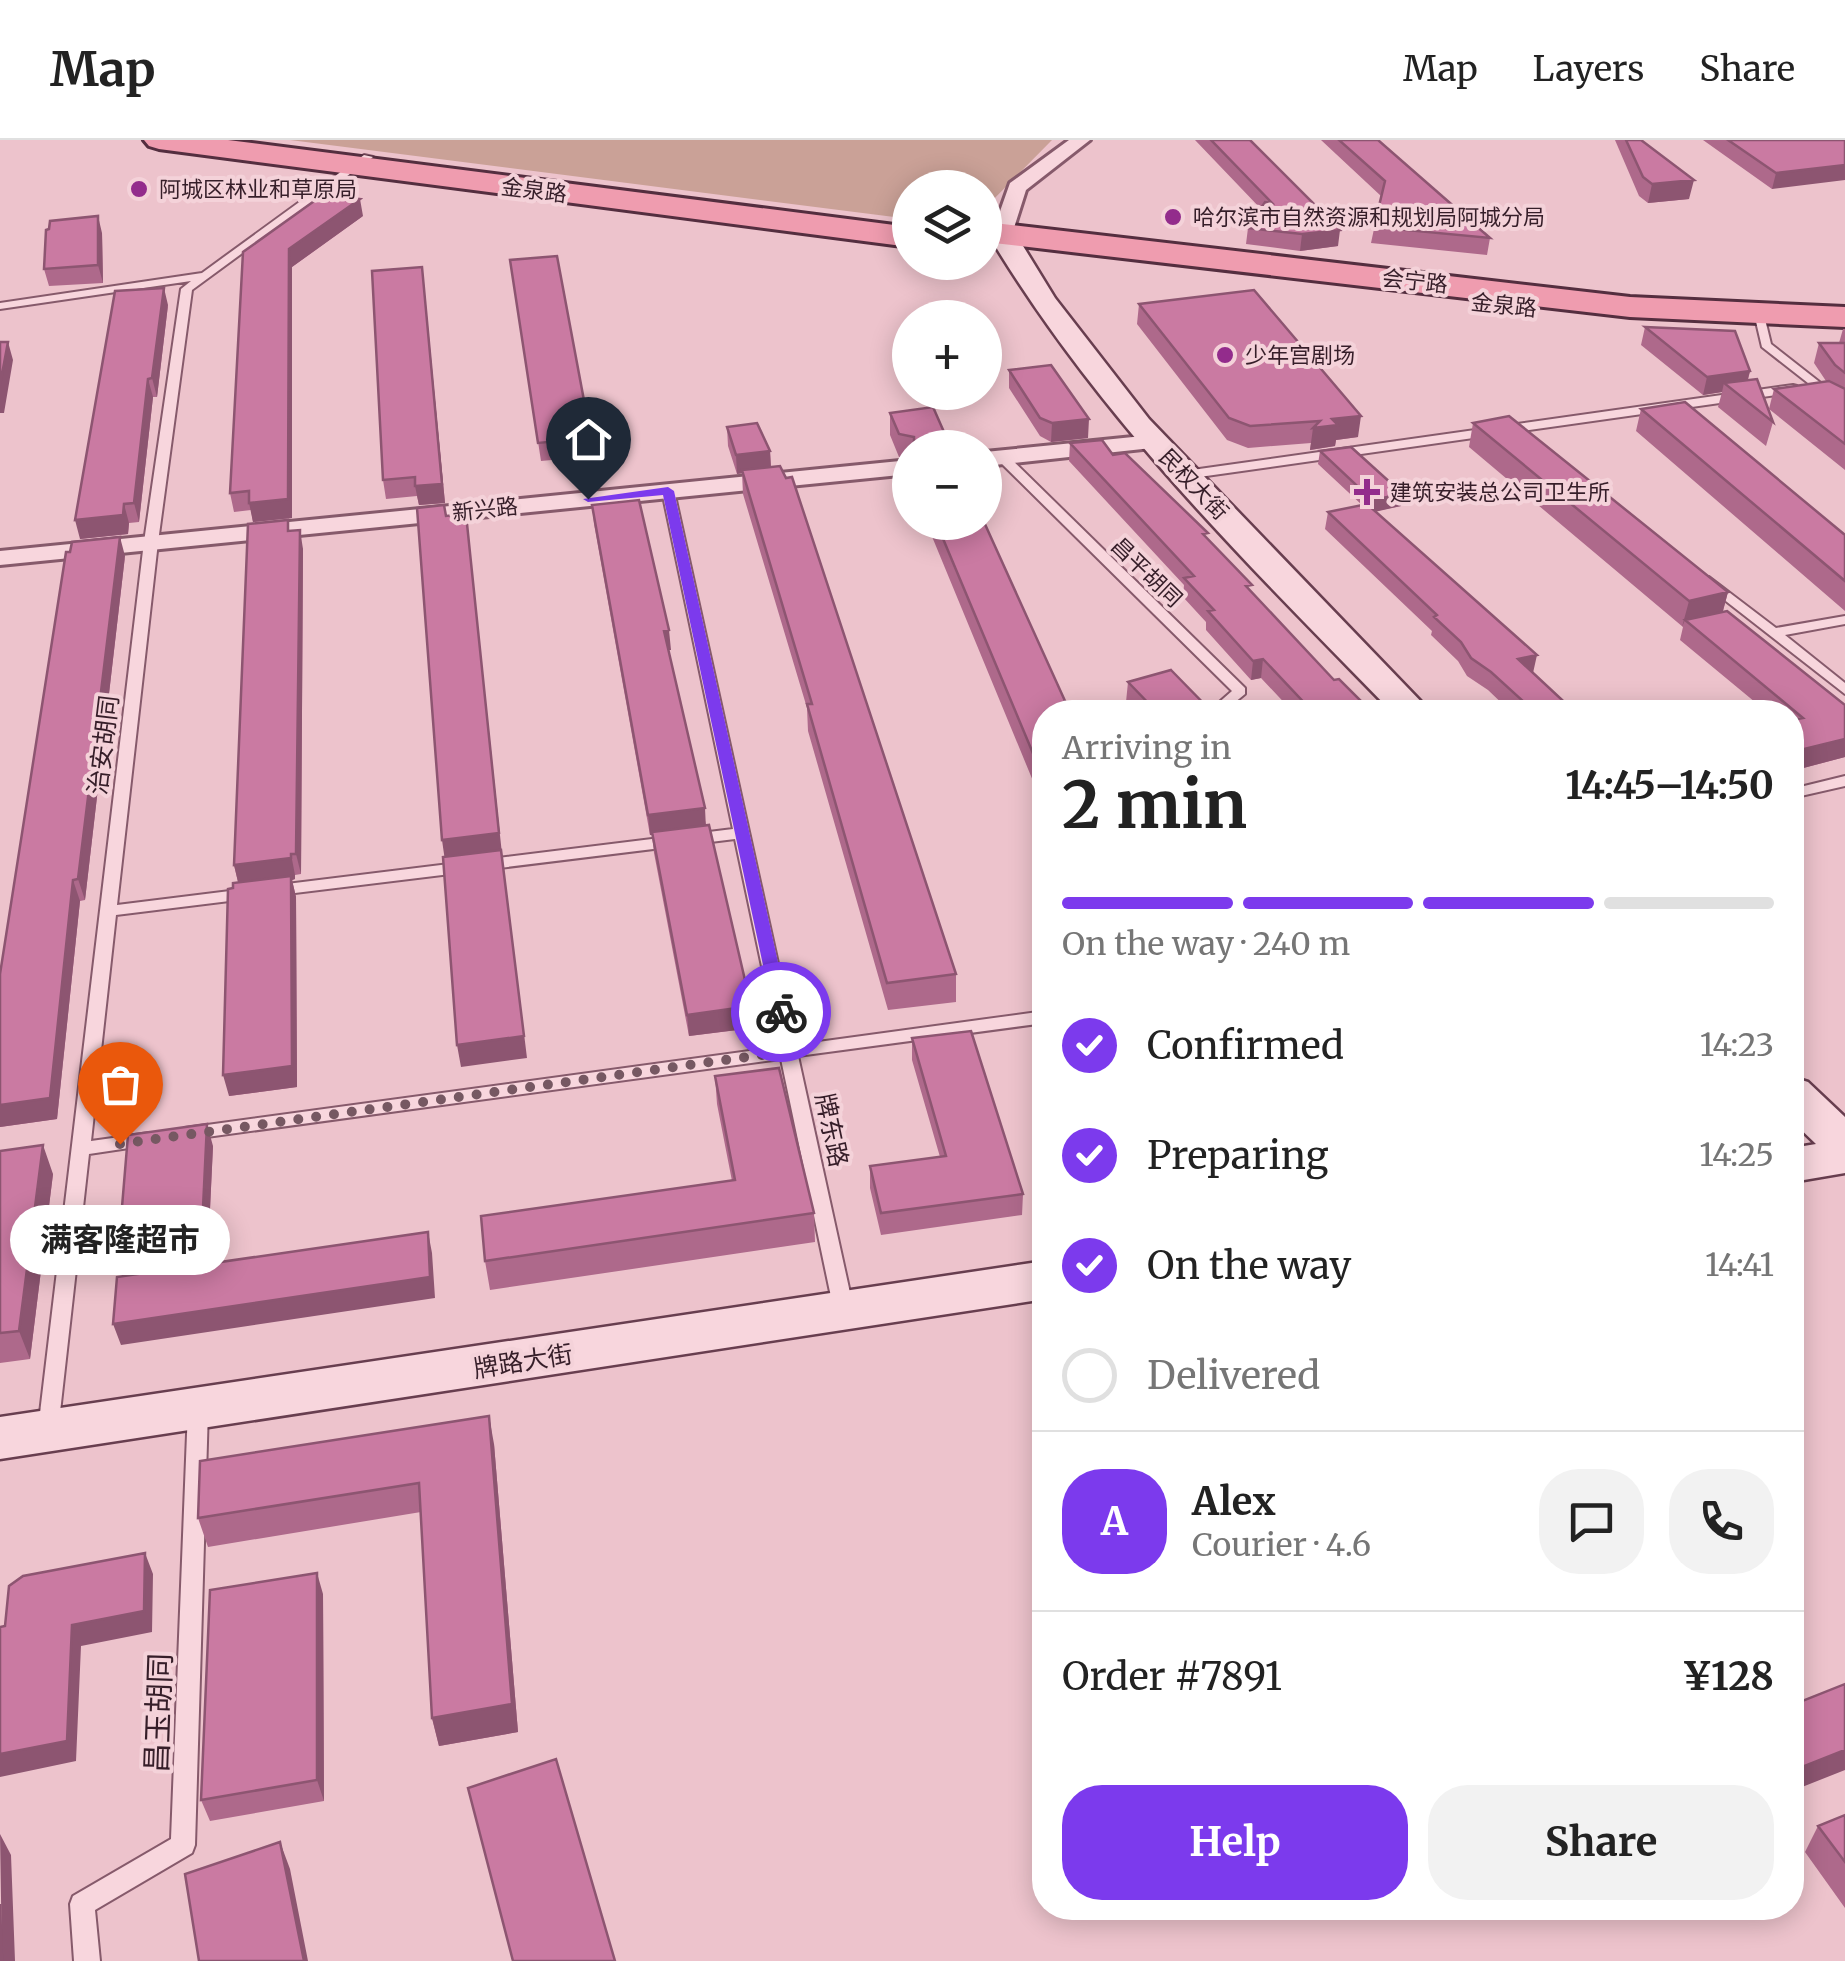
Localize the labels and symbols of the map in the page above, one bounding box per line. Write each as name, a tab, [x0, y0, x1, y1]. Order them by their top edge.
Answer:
street label: 金泉路	[500, 172, 568, 208]
place label: 阿城区林业和草原局	[159, 175, 357, 203]
marker: 阿城区林业和草原局	[128, 178, 150, 200]
place label: 哈尔滨市自然资源和规划局阿城分局	[1193, 203, 1545, 231]
marker: 哈尔滨市自然资源和规划局阿城分局	[1162, 206, 1184, 228]
street label: 会宁路	[1381, 264, 1449, 298]
street label: 金泉路	[1470, 288, 1538, 322]
place label: 少年宫剧场	[1245, 341, 1355, 369]
marker: 少年宫剧场	[1214, 344, 1236, 366]
pin	[546, 397, 631, 500]
street label: 民权大街	[1153, 443, 1235, 525]
place label: 建筑安装总公司卫生所	[1390, 478, 1610, 506]
marker: 建筑安装总公司卫生所	[1354, 479, 1380, 505]
street label: 新兴路	[451, 492, 519, 526]
street label: 昌平胡同	[1106, 531, 1188, 613]
street label: 治安胡同	[81, 693, 125, 797]
courier	[731, 962, 831, 1062]
pin	[78, 1042, 163, 1145]
street label: 牌东路	[809, 1090, 855, 1170]
callout: 满客隆超市	[10, 1204, 230, 1274]
street label: 牌路大街	[471, 1337, 575, 1385]
street label: 昌玉胡同	[137, 1652, 179, 1774]

